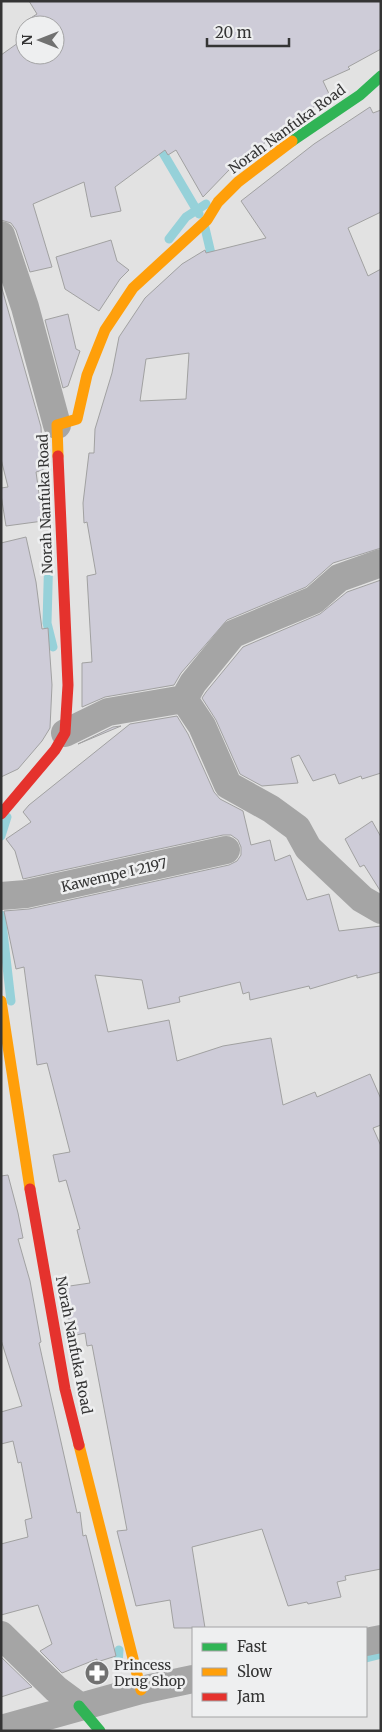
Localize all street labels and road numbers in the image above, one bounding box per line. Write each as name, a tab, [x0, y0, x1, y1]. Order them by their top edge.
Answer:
street label: Norah Nanfuka Road	[225, 80, 349, 177]
street label: Norah Nanfuka Road	[34, 433, 56, 574]
street label: Kawempe I 2197	[59, 854, 169, 896]
street label: Norah Nanfuka Road	[52, 1275, 96, 1416]

